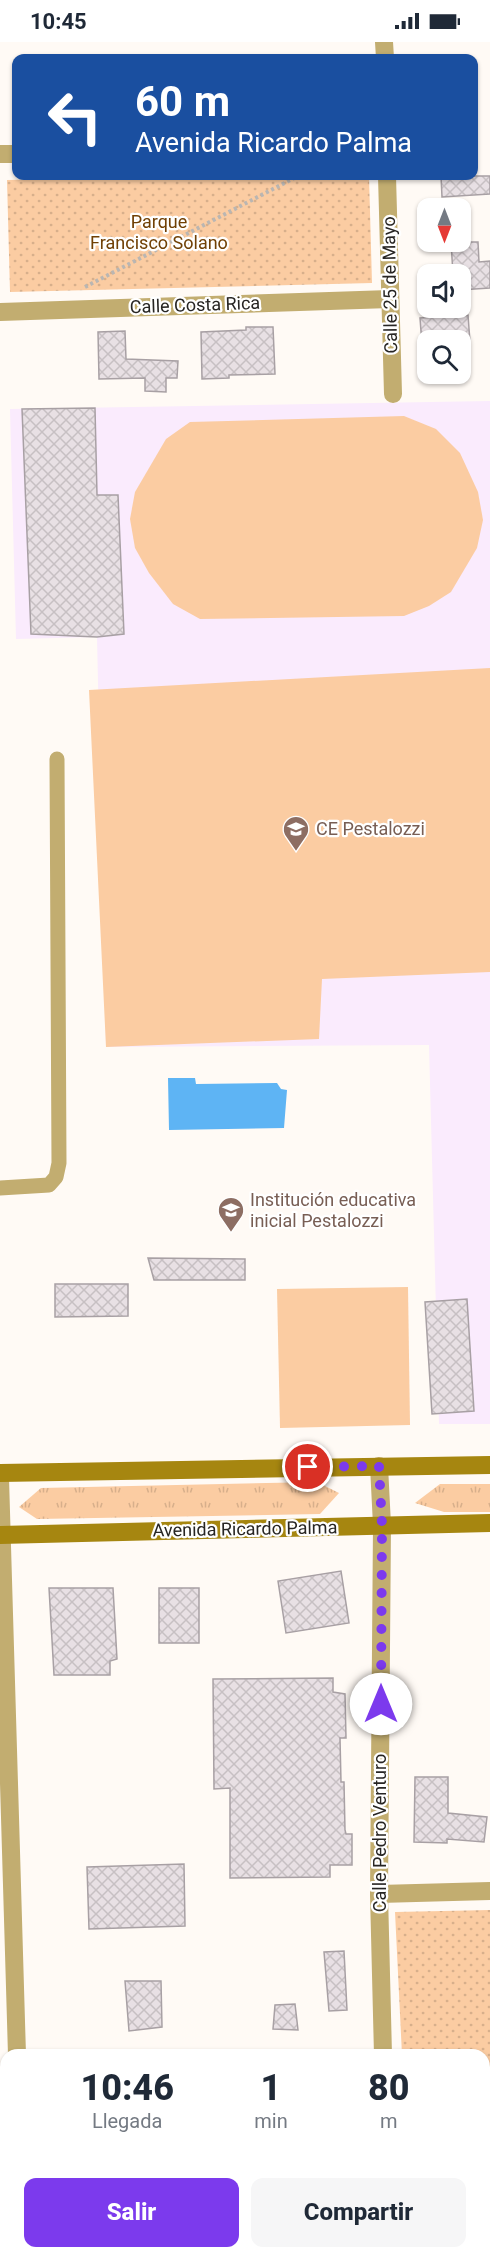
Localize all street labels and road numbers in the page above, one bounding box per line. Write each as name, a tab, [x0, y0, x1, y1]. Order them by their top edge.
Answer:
street label: Calle 25 de Mayo	[378, 216, 401, 354]
street label: Calle Costa Rica	[129, 292, 260, 317]
street label: Avenida Ricardo Palma	[152, 1516, 338, 1541]
street label: Calle Pedro Venturo	[369, 1754, 390, 1912]

